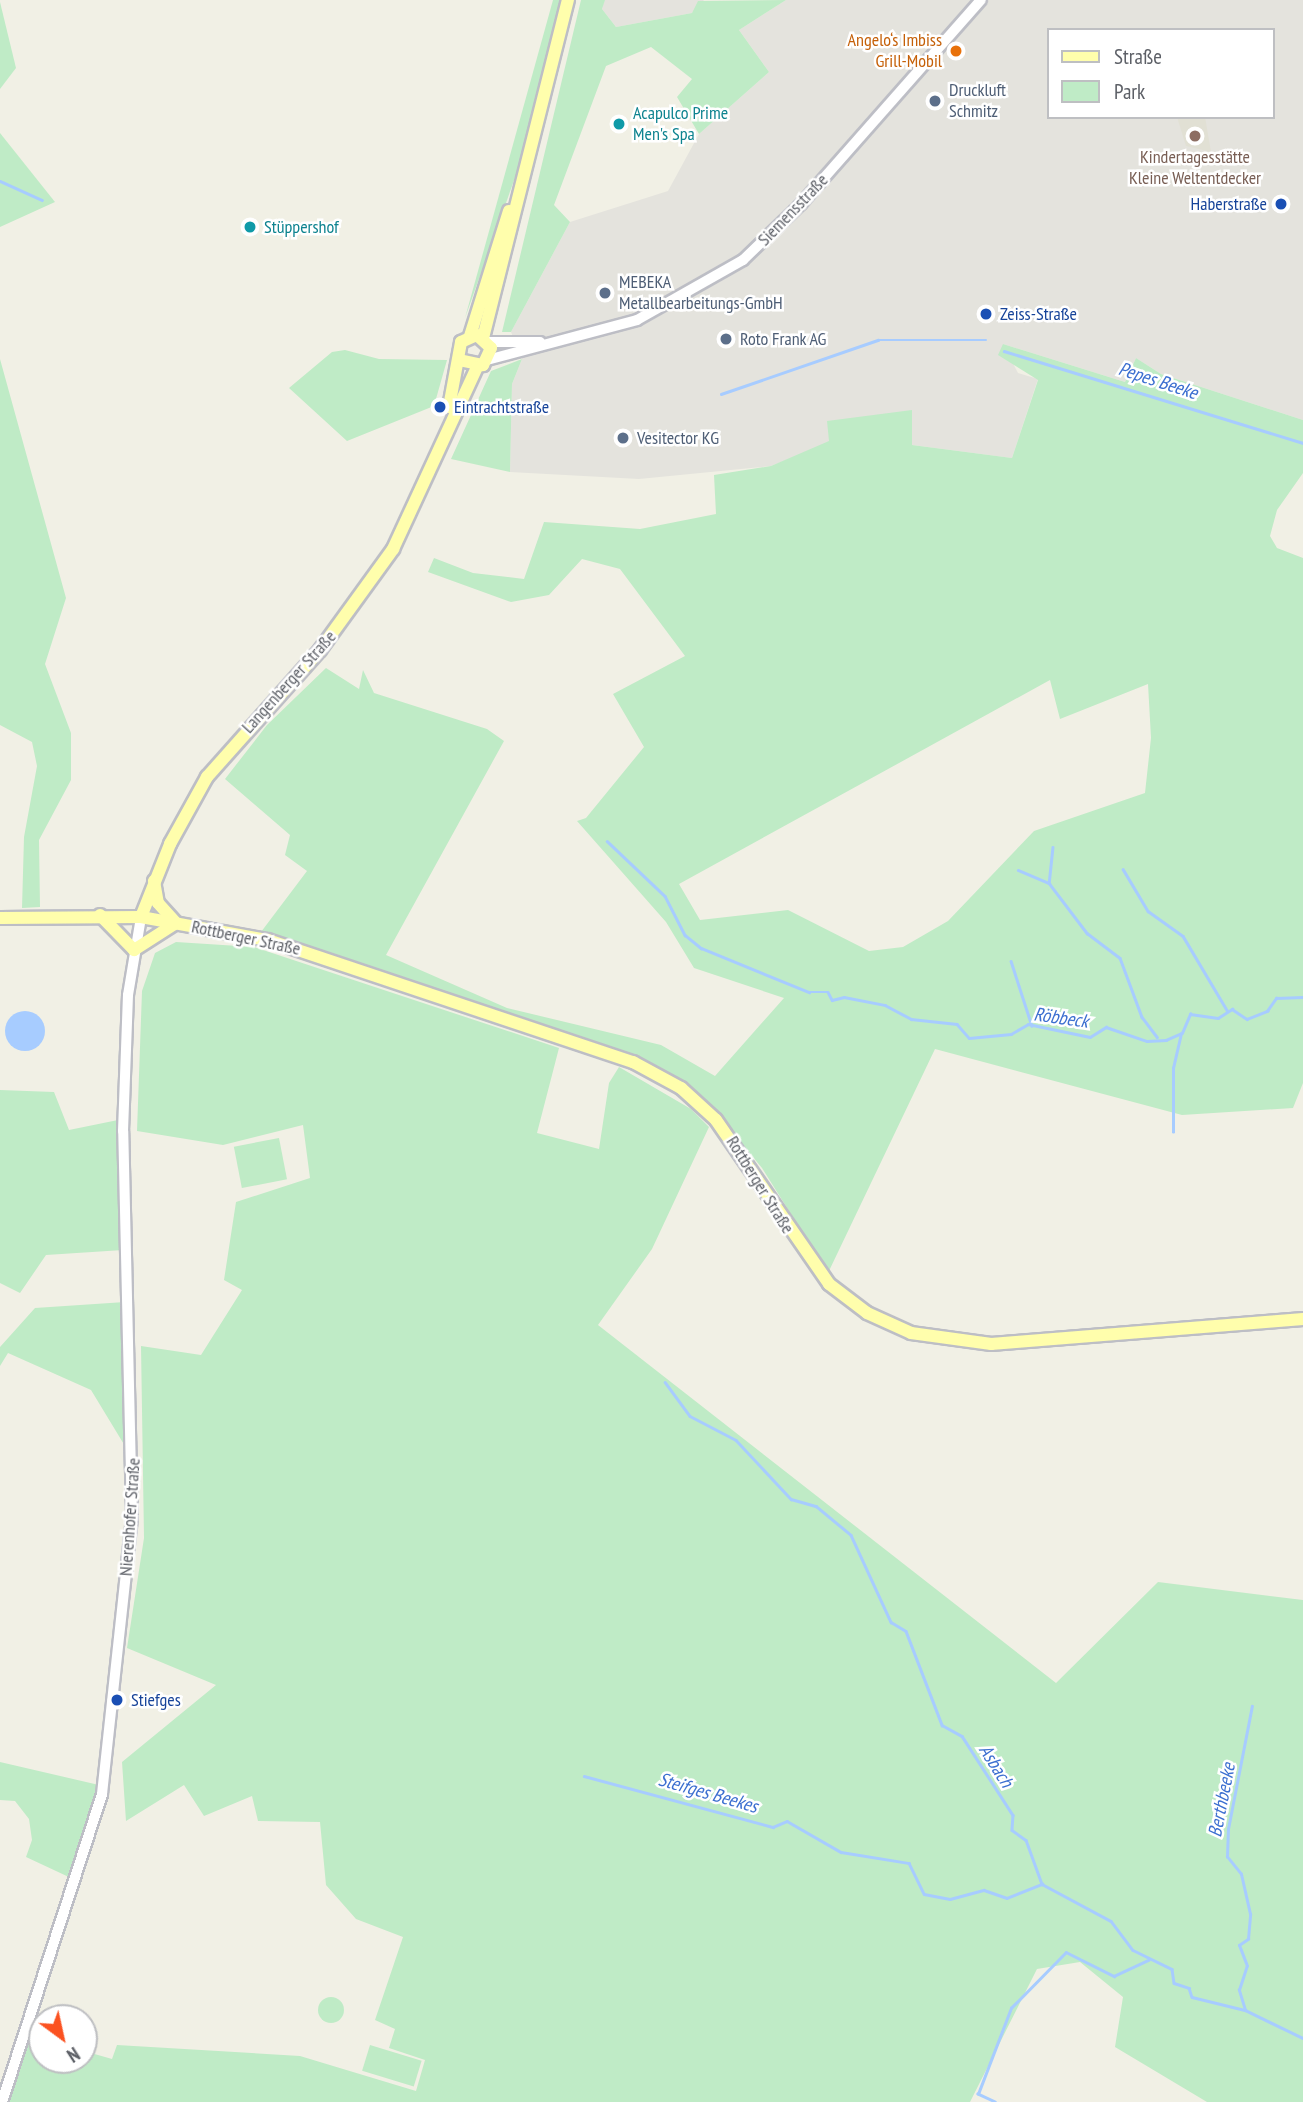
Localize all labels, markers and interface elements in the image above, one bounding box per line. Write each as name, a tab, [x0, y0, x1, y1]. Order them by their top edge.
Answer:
legend	[1048, 28, 1275, 119]
place label: Angelo‘s Imbiss Grill-Mobil	[848, 30, 942, 72]
marker: Angelo‘s Imbiss Grill-Mobil	[948, 43, 964, 59]
text: Straße	[1114, 43, 1162, 70]
text: Park	[1114, 78, 1145, 105]
place label: Druckluft Schmitz	[949, 80, 1006, 122]
marker: Druckluft Schmitz	[927, 93, 943, 109]
place label: Acapulco Prime Men's Spa	[633, 103, 728, 146]
marker: Acapulco Prime Men's Spa	[611, 116, 627, 132]
marker: Kindertagesstätte Kleine Weltentdecker	[1187, 128, 1203, 144]
place label: Kindertagesstätte Kleine Weltentdecker	[1129, 147, 1261, 190]
street label: Siemensstraße	[753, 170, 833, 250]
place label: Haberstraße	[1191, 193, 1267, 215]
marker: Haberstraße	[1273, 196, 1289, 212]
place label: Stüppershof	[264, 216, 339, 238]
marker: Stüppershof	[242, 219, 258, 235]
place label: MEBEKA Metallbearbeitungs-GmbH	[619, 272, 783, 314]
marker: MEBEKA Metallbearbeitungs-GmbH	[597, 285, 613, 301]
place label: Zeiss-Straße	[1000, 303, 1077, 325]
marker: Zeiss-Straße	[978, 306, 994, 322]
place label: Roto Frank AG	[740, 328, 827, 350]
marker: Roto Frank AG	[718, 331, 734, 347]
water label: Pepes Beeke	[1116, 357, 1200, 405]
place label: Eintrachtstraße	[454, 396, 549, 418]
marker: Eintrachtstraße	[432, 399, 448, 415]
place label: Vesitector KG	[637, 427, 719, 449]
marker: Vesitector KG	[615, 430, 631, 446]
street label: Langenberger Straße	[237, 626, 341, 738]
street label: Rottberger Straße	[190, 916, 302, 960]
water label: Röbbeck	[1032, 1003, 1090, 1033]
street label: Rottberger Straße	[721, 1132, 799, 1238]
street label: Nierenhofer Straße	[115, 1457, 145, 1577]
place label: Stiefges	[131, 1689, 181, 1711]
marker: Stiefges	[109, 1692, 125, 1708]
water label: Asbach	[974, 1740, 1018, 1792]
water label: Berthbeeke	[1204, 1761, 1240, 1839]
water label: Steifges Beekes	[656, 1768, 760, 1818]
north arrow	[28, 2004, 98, 2074]
text: N	[63, 2042, 84, 2068]

